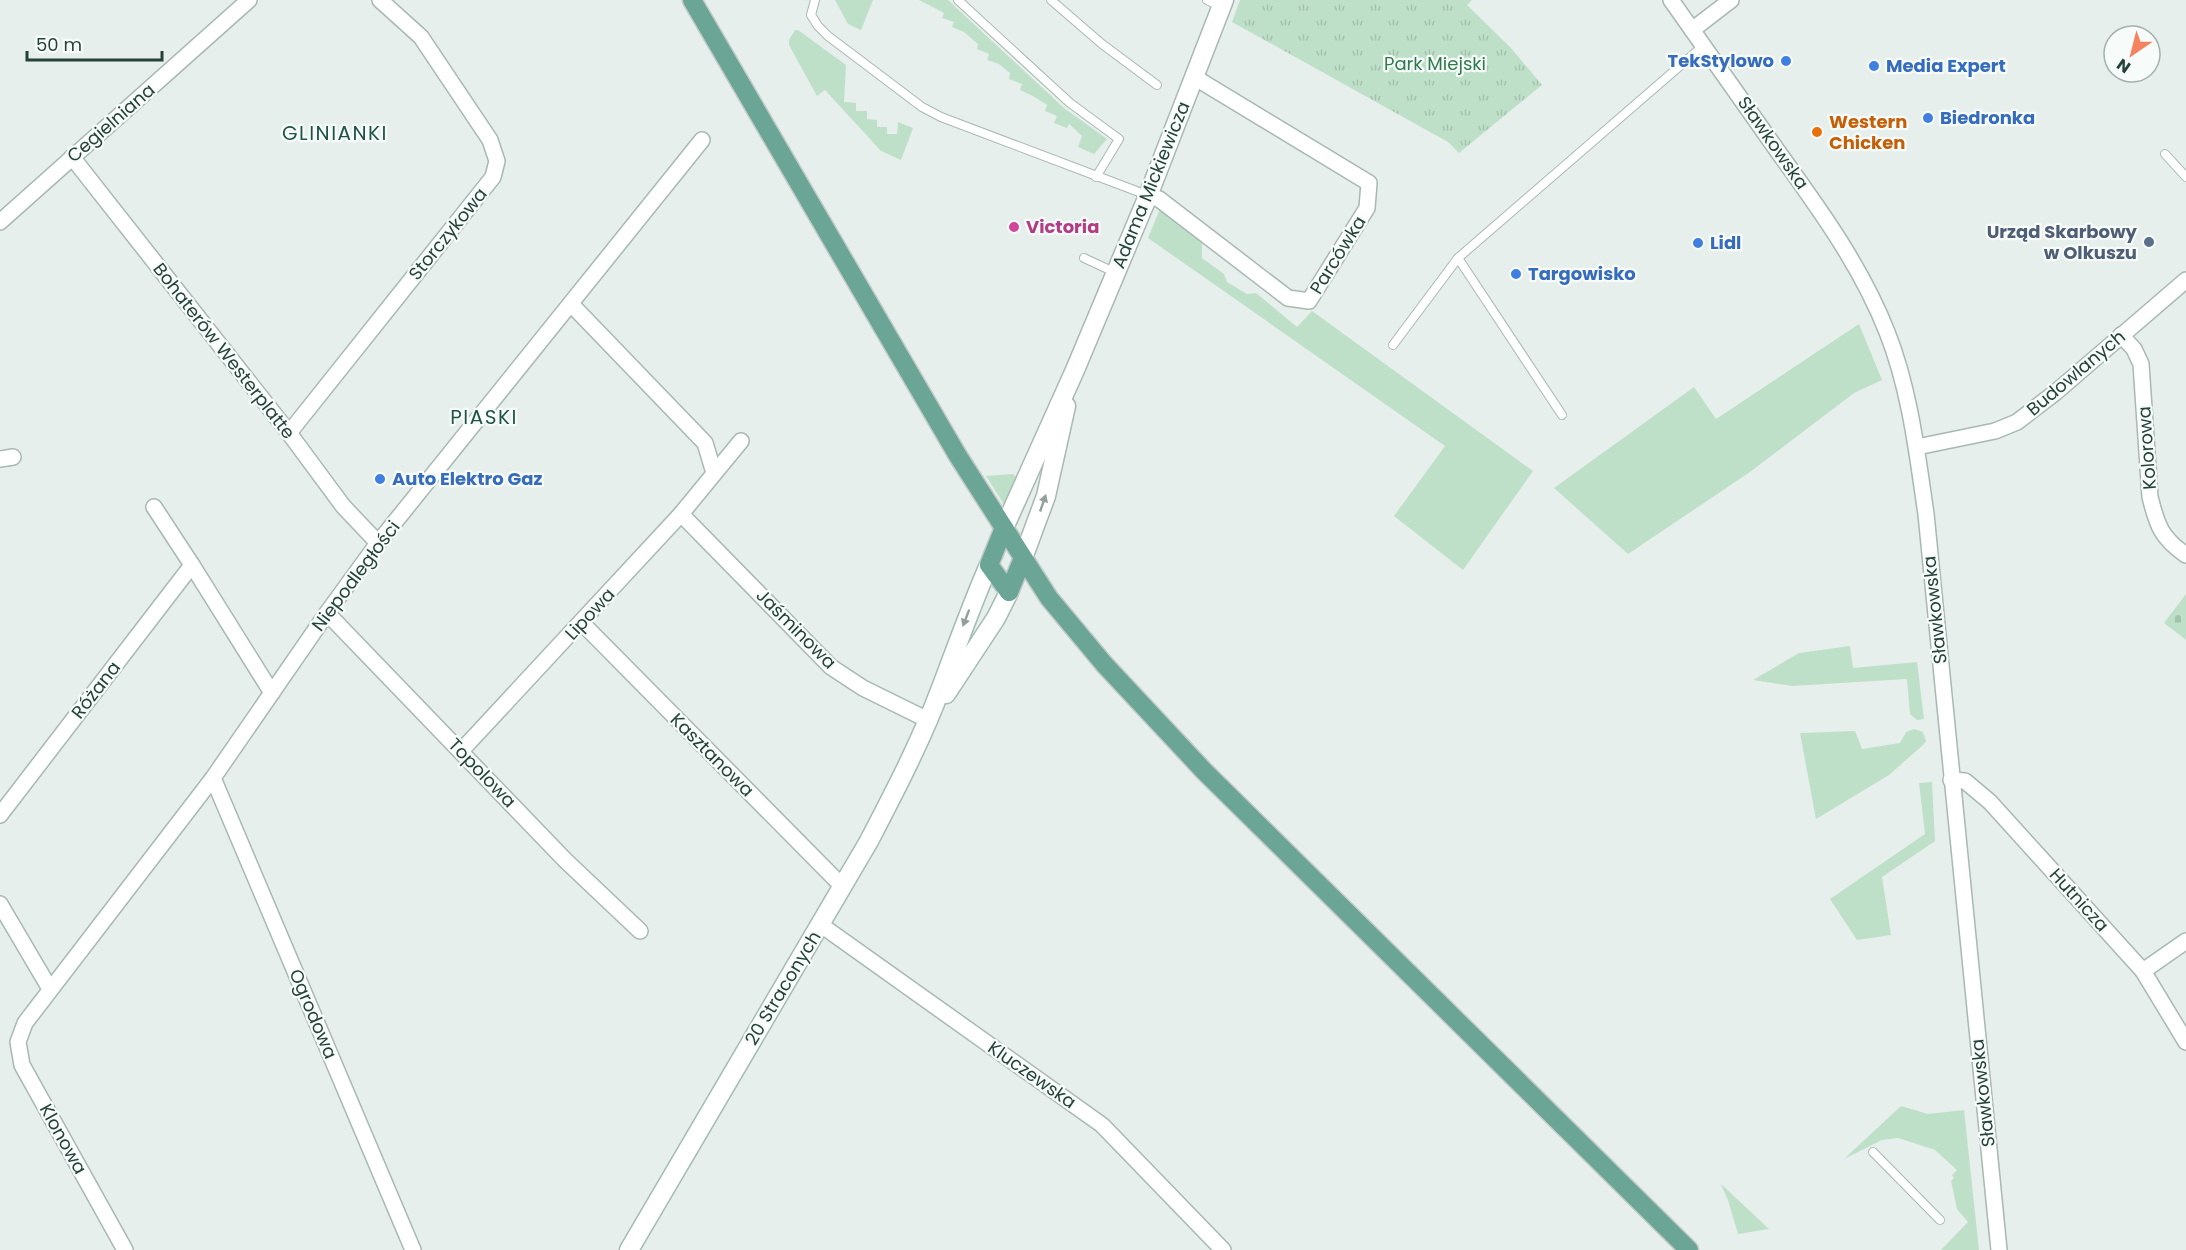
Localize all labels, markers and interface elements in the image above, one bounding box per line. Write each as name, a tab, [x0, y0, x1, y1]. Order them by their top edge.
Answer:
scale bar	[27, 24, 162, 62]
north arrow	[2102, 24, 2162, 84]
text: 50 m	[36, 32, 82, 57]
place label: TekStylowo	[1668, 48, 1774, 73]
park label: Park Miejski	[1384, 51, 1486, 76]
place label: Media Expert	[1886, 53, 2006, 78]
text: N	[2112, 53, 2135, 79]
marker: TekStylowo	[1779, 54, 1793, 68]
marker: Media Expert	[1867, 59, 1881, 73]
street label: Cegielniana	[61, 77, 160, 168]
street label: Sławkowska	[1732, 91, 1815, 194]
street label: Adama Mickiewicza	[1106, 98, 1195, 272]
place label: Biedronka	[1940, 105, 2035, 130]
place label: Western Chicken	[1829, 109, 1907, 155]
marker: Biedronka	[1921, 111, 1935, 125]
district label: GLINIANKI	[282, 119, 388, 147]
marker: Western Chicken	[1810, 125, 1824, 139]
street label: Storczykowa	[403, 182, 493, 285]
street label: Parcówka	[1304, 211, 1371, 299]
place label: Victoria	[1026, 214, 1099, 239]
place label: Urząd Skarbowy w Olkuszu	[1987, 219, 2138, 265]
marker: Victoria	[1007, 220, 1021, 234]
place label: Lidl	[1710, 230, 1741, 255]
marker: Urząd Skarbowy w Olkuszu	[2142, 235, 2156, 249]
marker: Lidl	[1691, 236, 1705, 250]
street label: Bohaterów Westerplatte	[148, 257, 301, 444]
place label: Targowisko	[1528, 261, 1636, 286]
marker: Targowisko	[1509, 267, 1523, 281]
street label: Budowlanych	[2021, 324, 2130, 421]
district label: PIASKI	[450, 403, 518, 431]
street label: Kolorowa	[2131, 406, 2162, 491]
place label: Auto Elektro Gaz	[392, 466, 542, 491]
marker: Auto Elektro Gaz	[373, 472, 387, 486]
one-way arrow	[1039, 494, 1048, 512]
street label: Niepodległości	[306, 515, 406, 636]
street label: Sławkowska	[1916, 555, 1953, 665]
street label: Lipowa	[559, 582, 620, 645]
street label: Jaśminowa	[751, 583, 842, 674]
one-way arrow	[961, 610, 971, 628]
street label: Różana	[65, 656, 126, 724]
street label: Kasztanowa	[665, 707, 760, 802]
street label: Topolowa	[443, 732, 522, 813]
street label: Hutnicza	[2044, 862, 2115, 937]
street label: 20 Straconych	[739, 926, 827, 1049]
street label: Ogrodowa	[283, 965, 344, 1062]
street label: Kluczewska	[983, 1035, 1081, 1114]
street label: Sławkowska	[1964, 1038, 2001, 1148]
street label: Klonowa	[34, 1099, 93, 1178]

